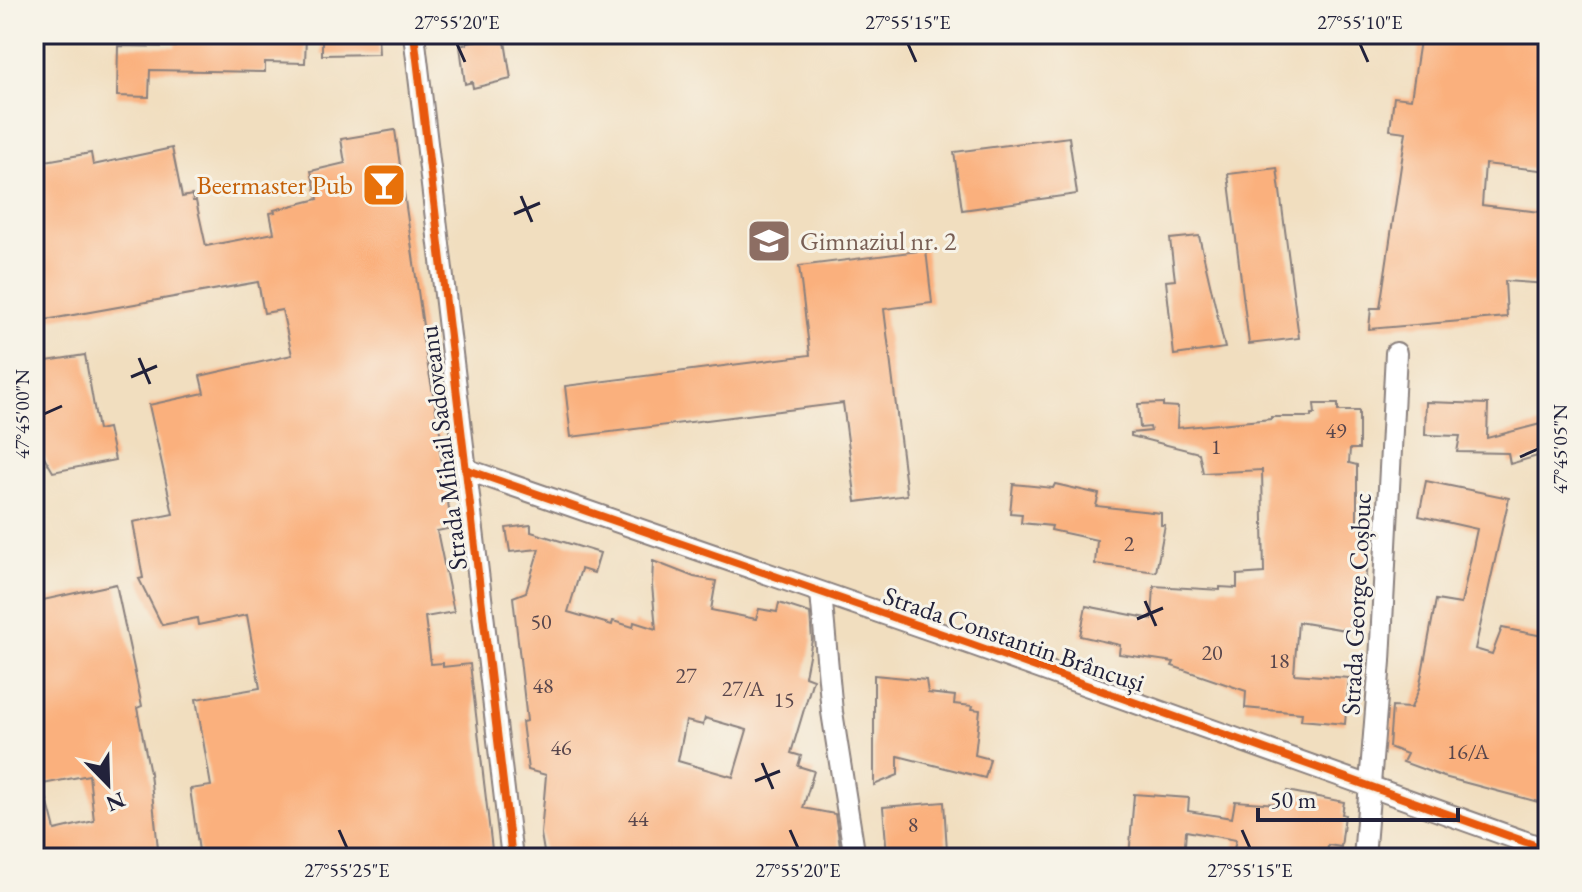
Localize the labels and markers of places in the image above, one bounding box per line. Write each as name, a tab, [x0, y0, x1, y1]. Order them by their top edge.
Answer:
bar icon: Beermaster Pub	[360, 161, 408, 209]
place label: Beermaster Pub	[196, 168, 353, 202]
school or university icon: Gimnaziul nr. 2	[745, 217, 793, 265]
place label: Gimnaziul nr. 2	[800, 224, 957, 258]

